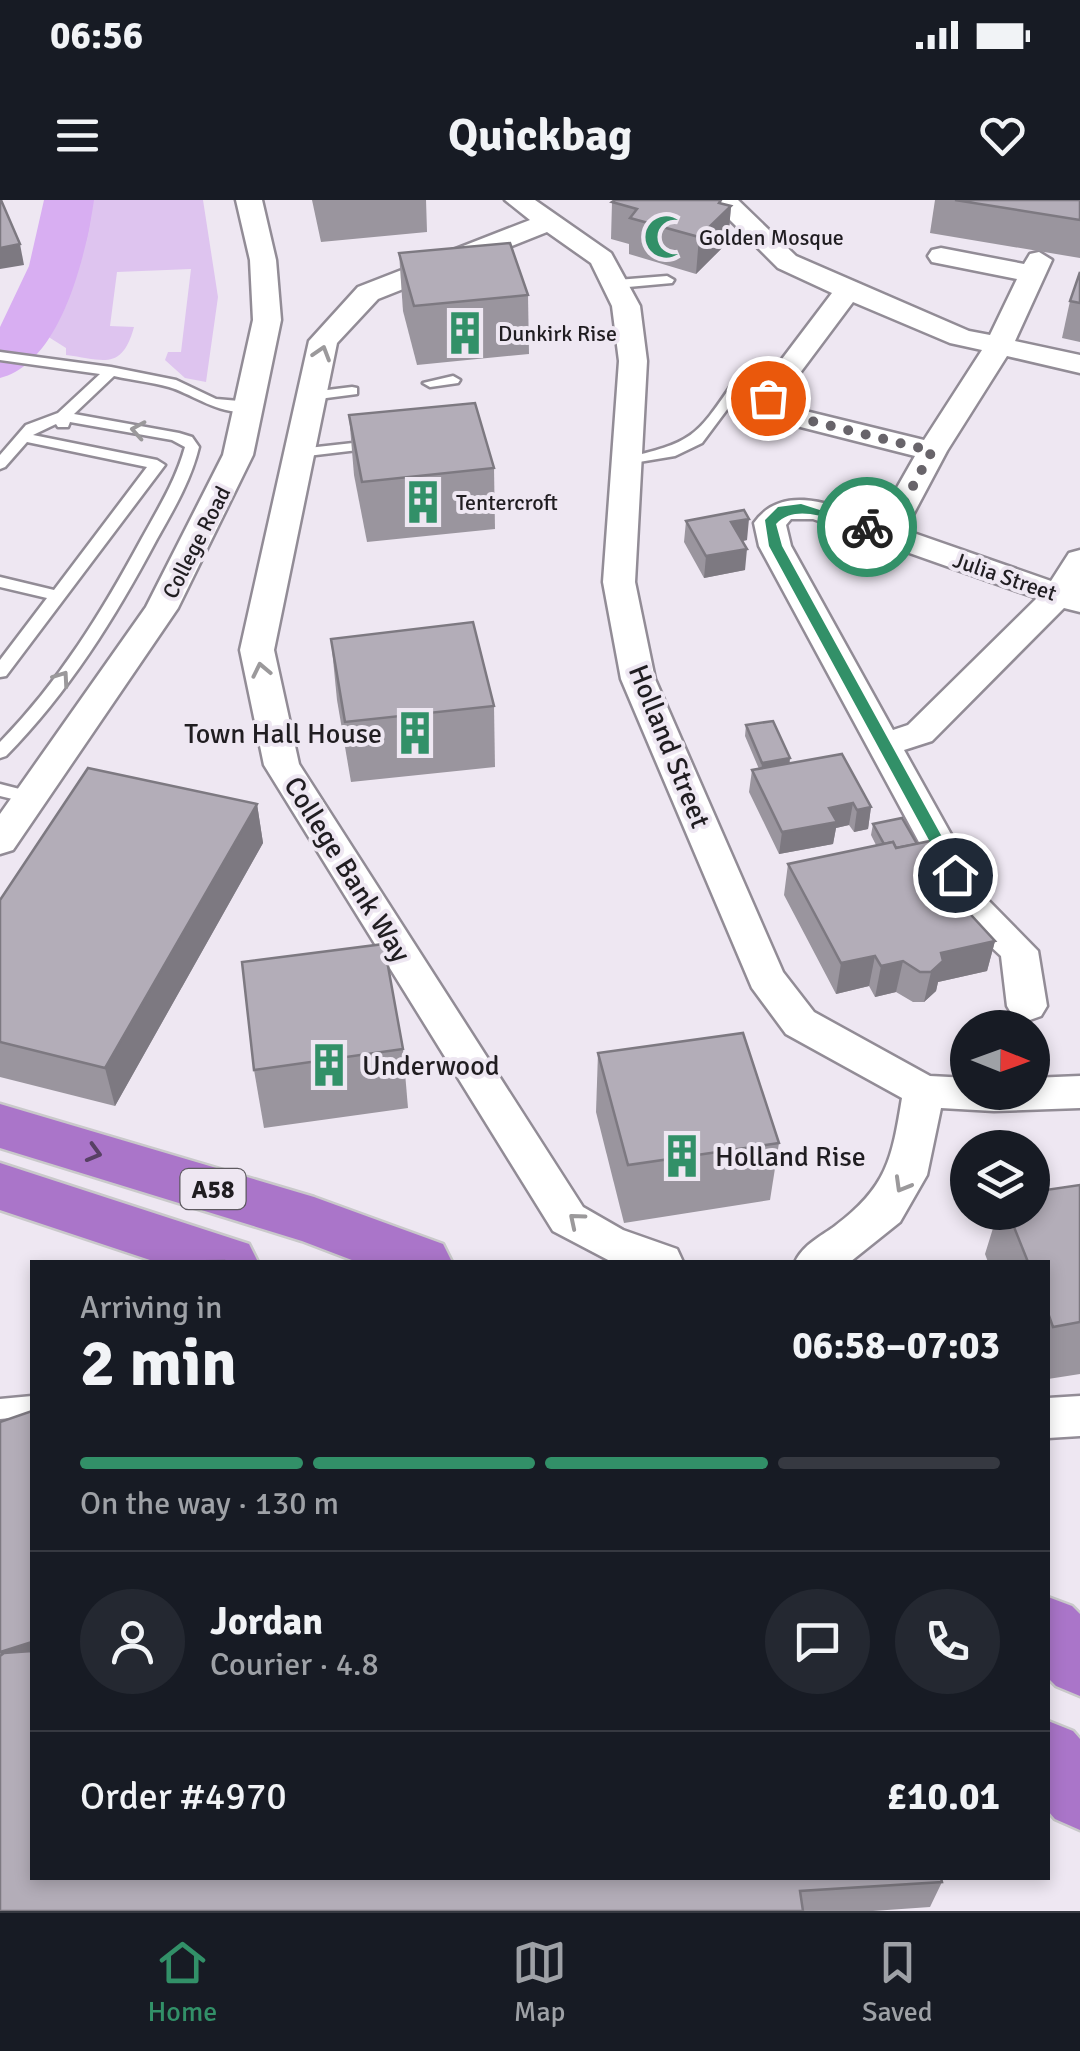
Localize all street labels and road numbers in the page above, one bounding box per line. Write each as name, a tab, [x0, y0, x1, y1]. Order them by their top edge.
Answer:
street label: College Road	[157, 481, 236, 603]
street label: Julia Street	[950, 546, 1060, 607]
street label: Holland Street	[621, 660, 717, 833]
street label: College Bank Way	[276, 770, 418, 969]
road number: A58	[180, 1169, 246, 1209]

